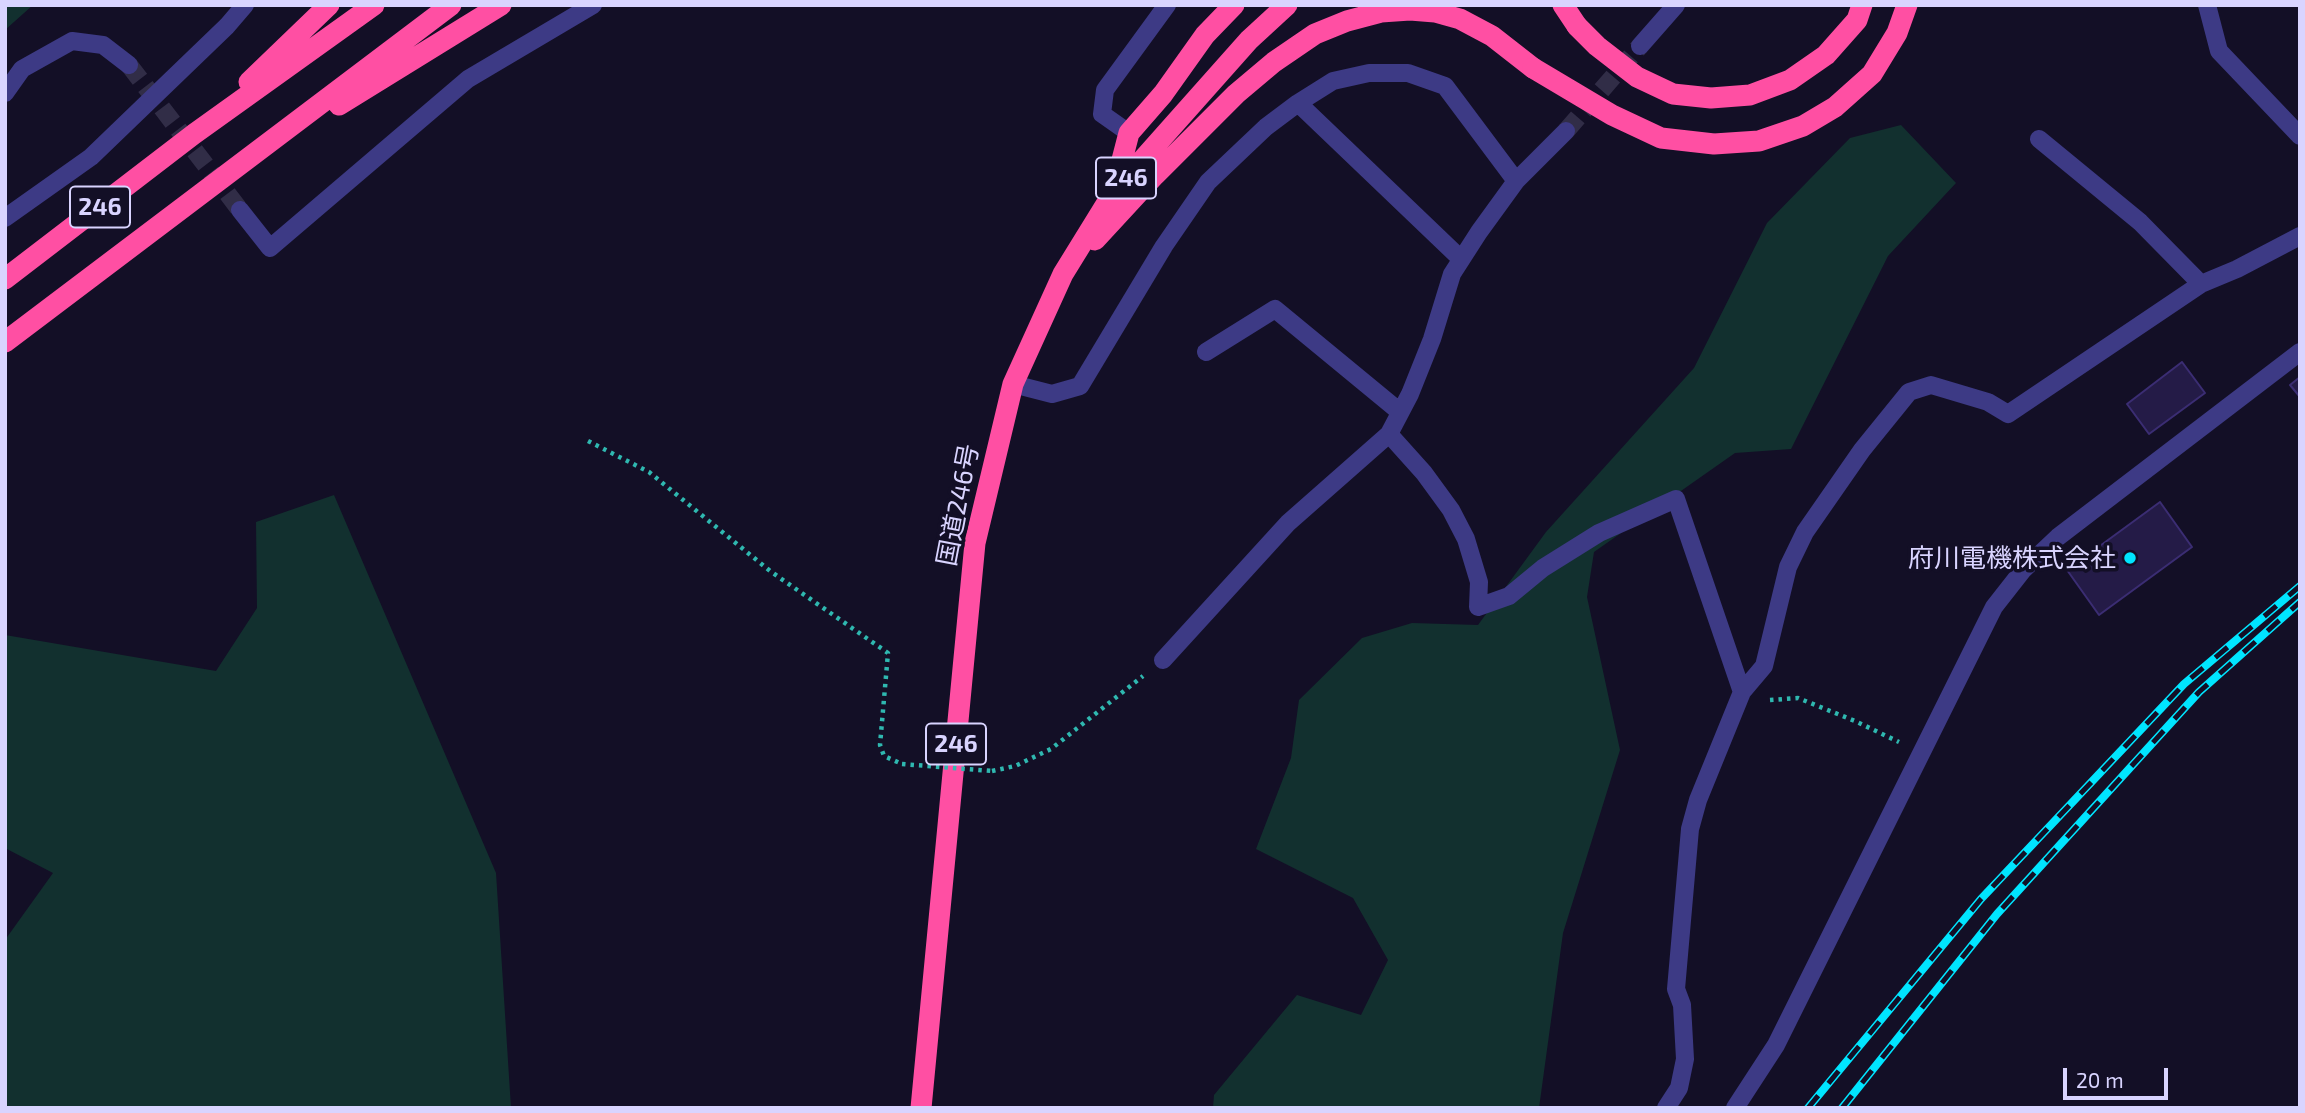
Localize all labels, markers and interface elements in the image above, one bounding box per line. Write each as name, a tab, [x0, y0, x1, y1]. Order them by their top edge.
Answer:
road number: 246	[1096, 158, 1156, 198]
road number: 246	[70, 187, 130, 228]
street label: 国道246号	[931, 441, 985, 569]
place label: 府川電機株式会社	[1908, 542, 2116, 574]
marker: 府川電機株式会社	[2122, 550, 2138, 566]
road number: 246	[926, 724, 986, 764]
scale bar	[2067, 1054, 2172, 1098]
text: 20 m	[2076, 1067, 2124, 1092]

